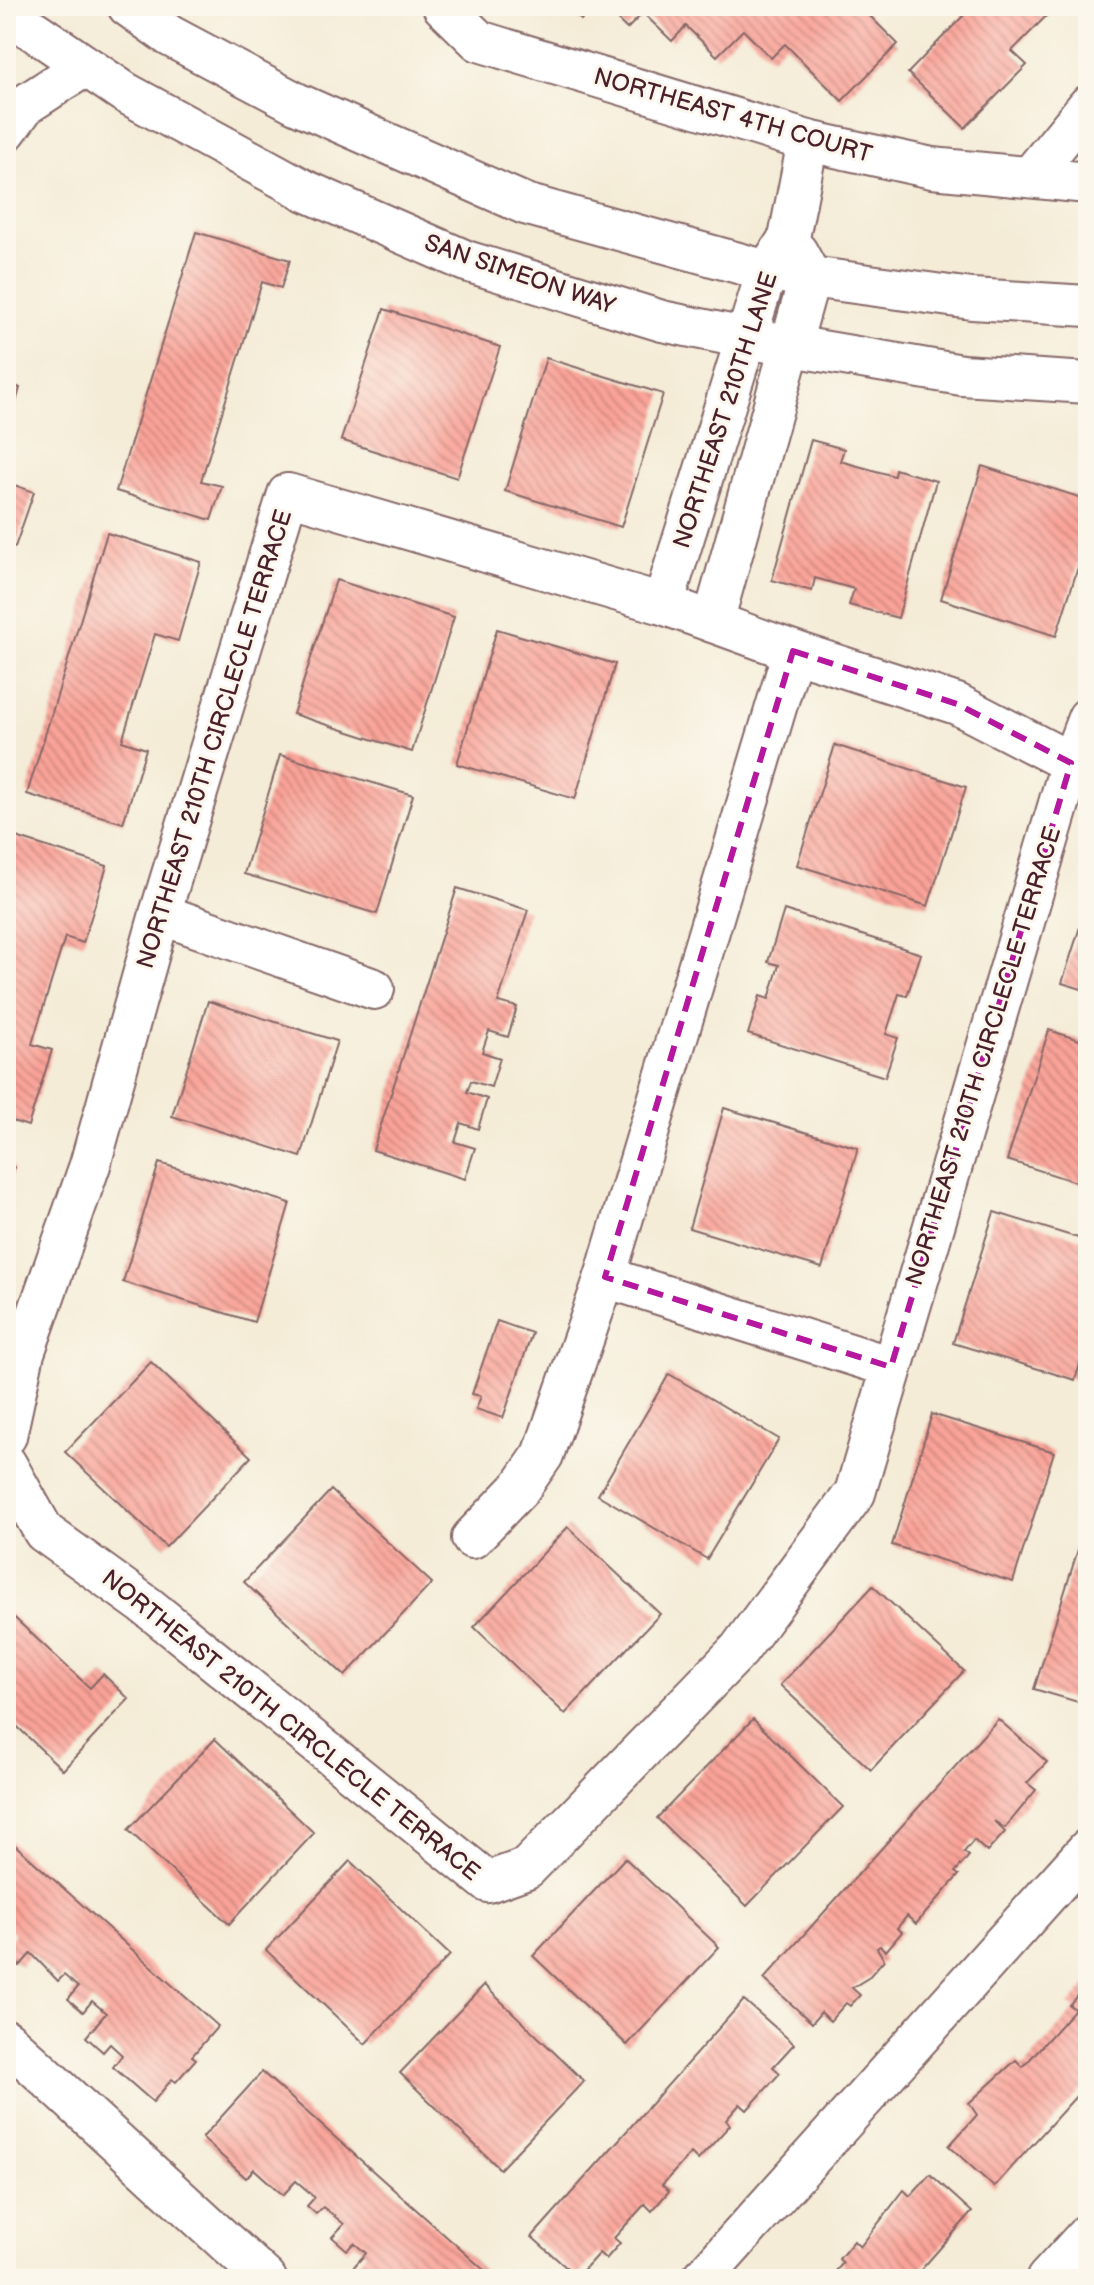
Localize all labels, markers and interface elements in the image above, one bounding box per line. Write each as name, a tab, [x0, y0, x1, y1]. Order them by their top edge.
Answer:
street label: NORTHEAST 4TH COURT	[590, 62, 876, 169]
street label: SAN SIMEON WAY	[421, 228, 620, 321]
street label: NORTHEAST 210TH LANE	[667, 268, 784, 552]
street label: NORTHEAST 210TH CIRCLECLE TERRACE	[131, 506, 298, 972]
street label: NORTHEAST 210TH CIRCLECLE TERRACE	[900, 823, 1067, 1289]
street label: NORTHEAST 210TH CIRCLECLE TERRACE	[96, 1564, 486, 1887]

